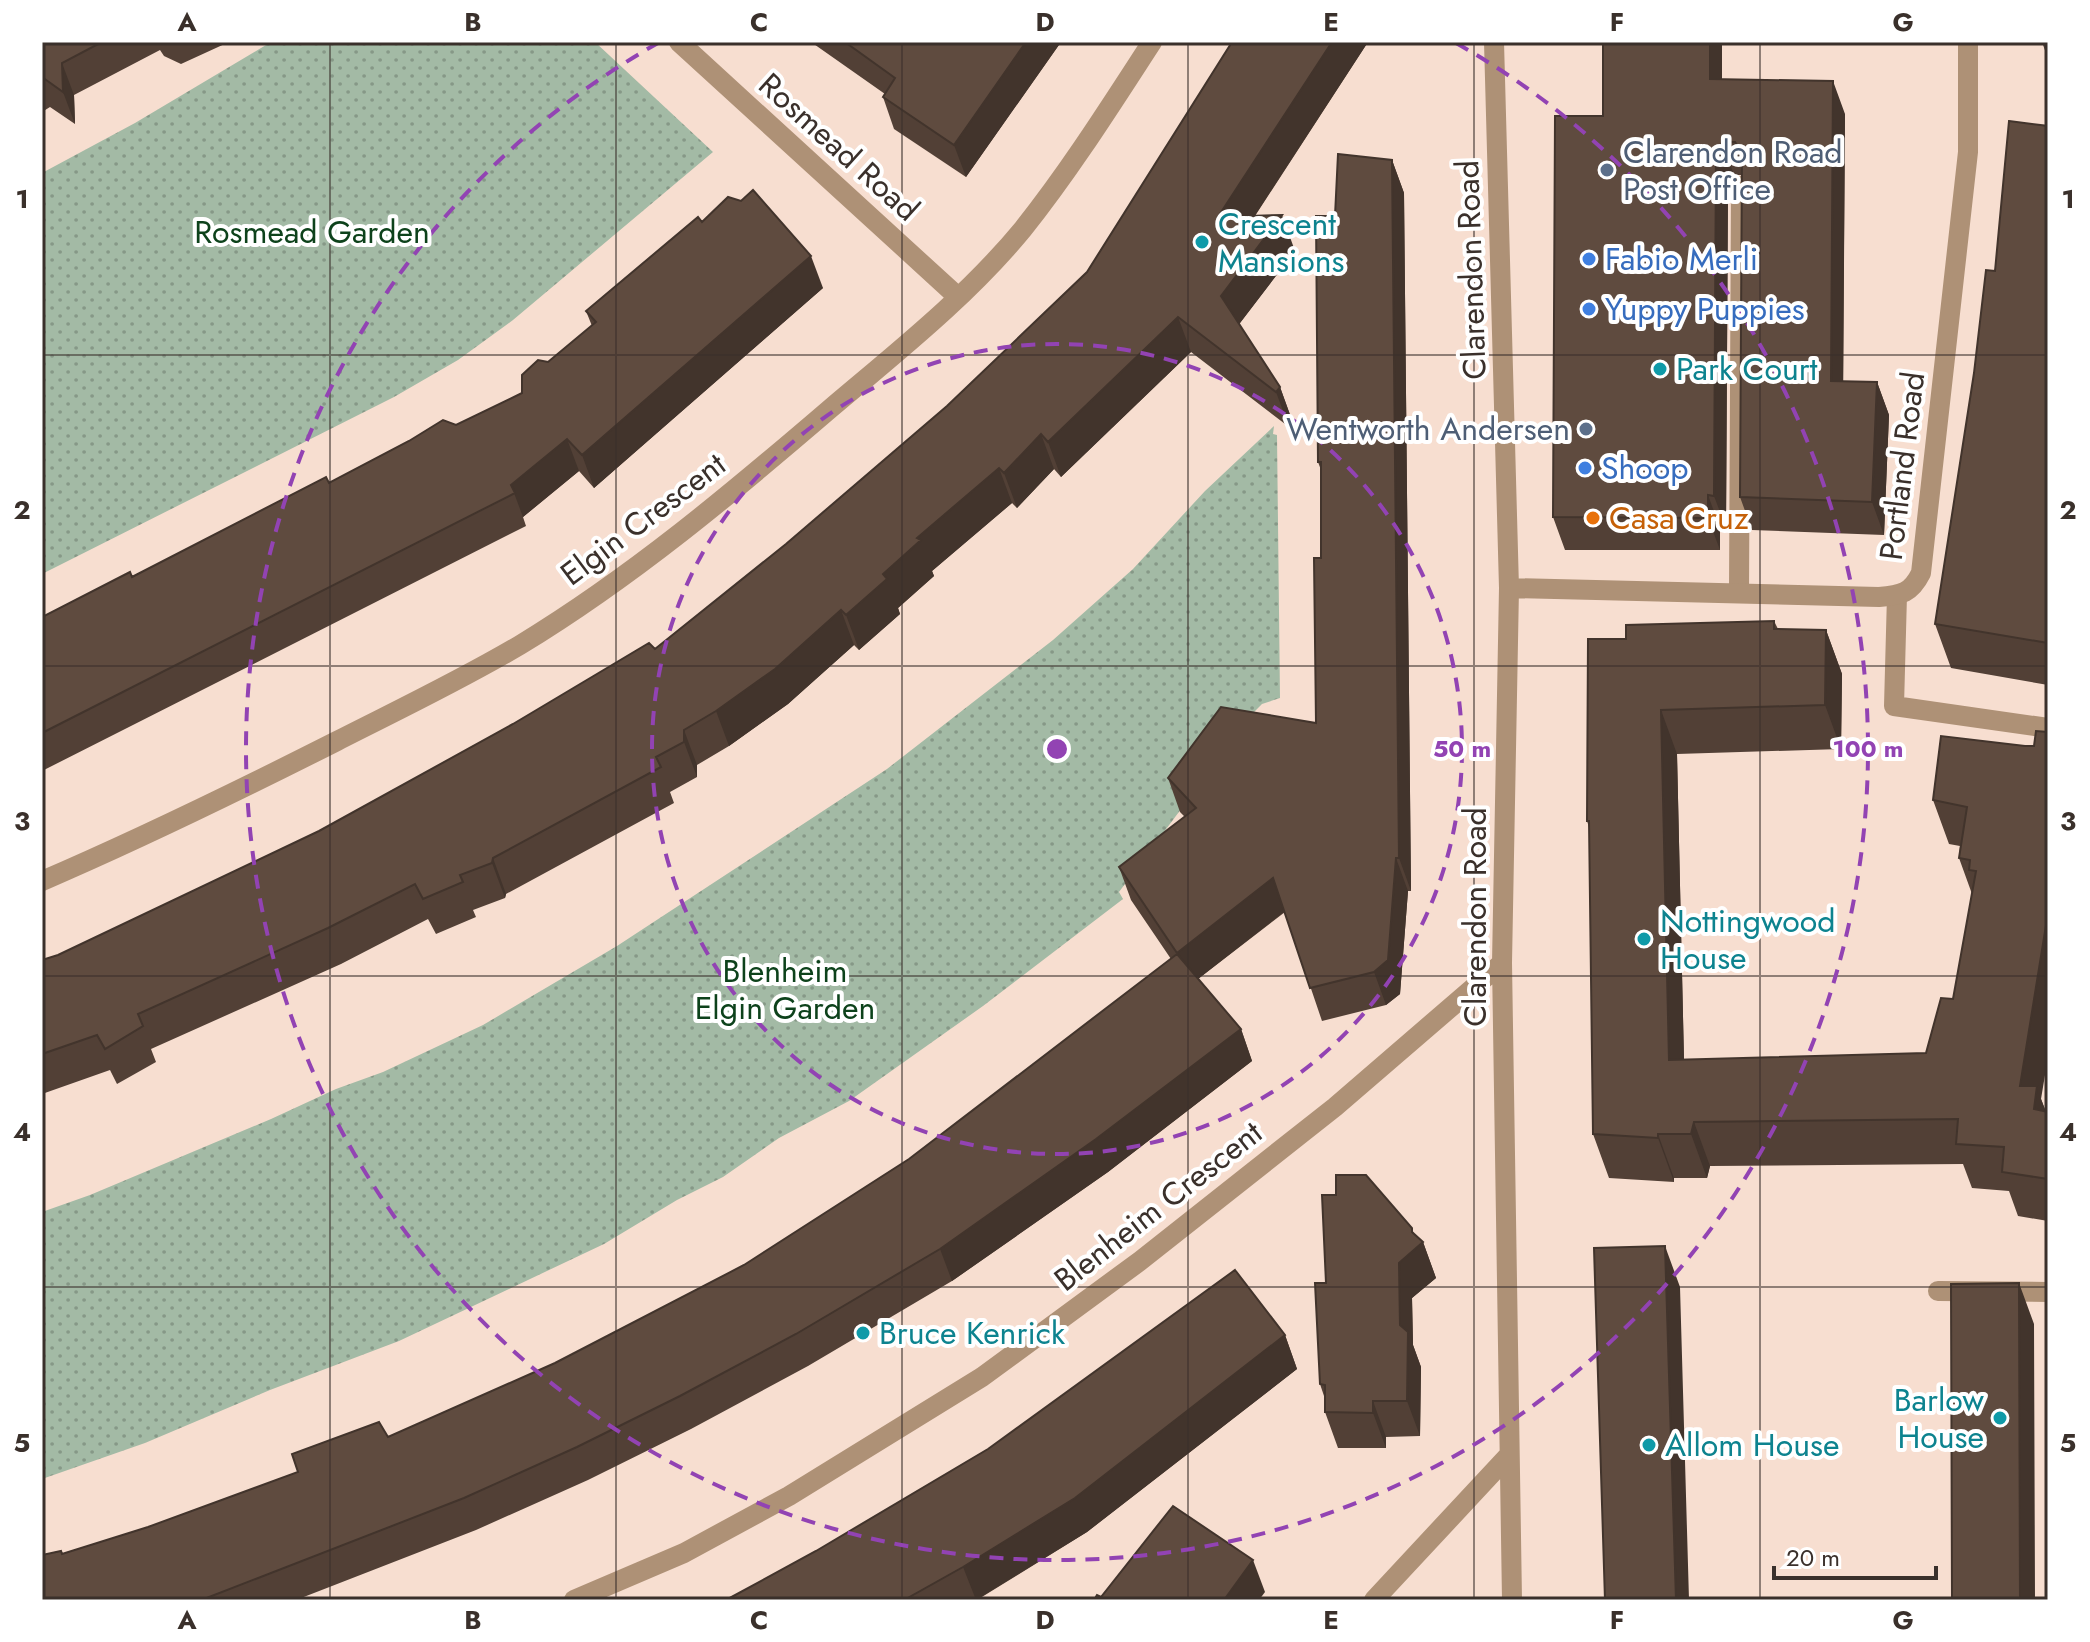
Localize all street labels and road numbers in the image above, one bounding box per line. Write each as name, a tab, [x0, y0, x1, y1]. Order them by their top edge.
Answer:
street label: Rosmead Road	[749, 62, 929, 232]
street label: Clarendon Road	[1444, 159, 1498, 381]
street label: Portland Road	[1868, 369, 1936, 563]
street label: Elgin Crescent	[551, 441, 735, 596]
street label: Clarendon Road	[1452, 807, 1498, 1027]
street label: Blenheim Crescent	[1044, 1110, 1272, 1302]

